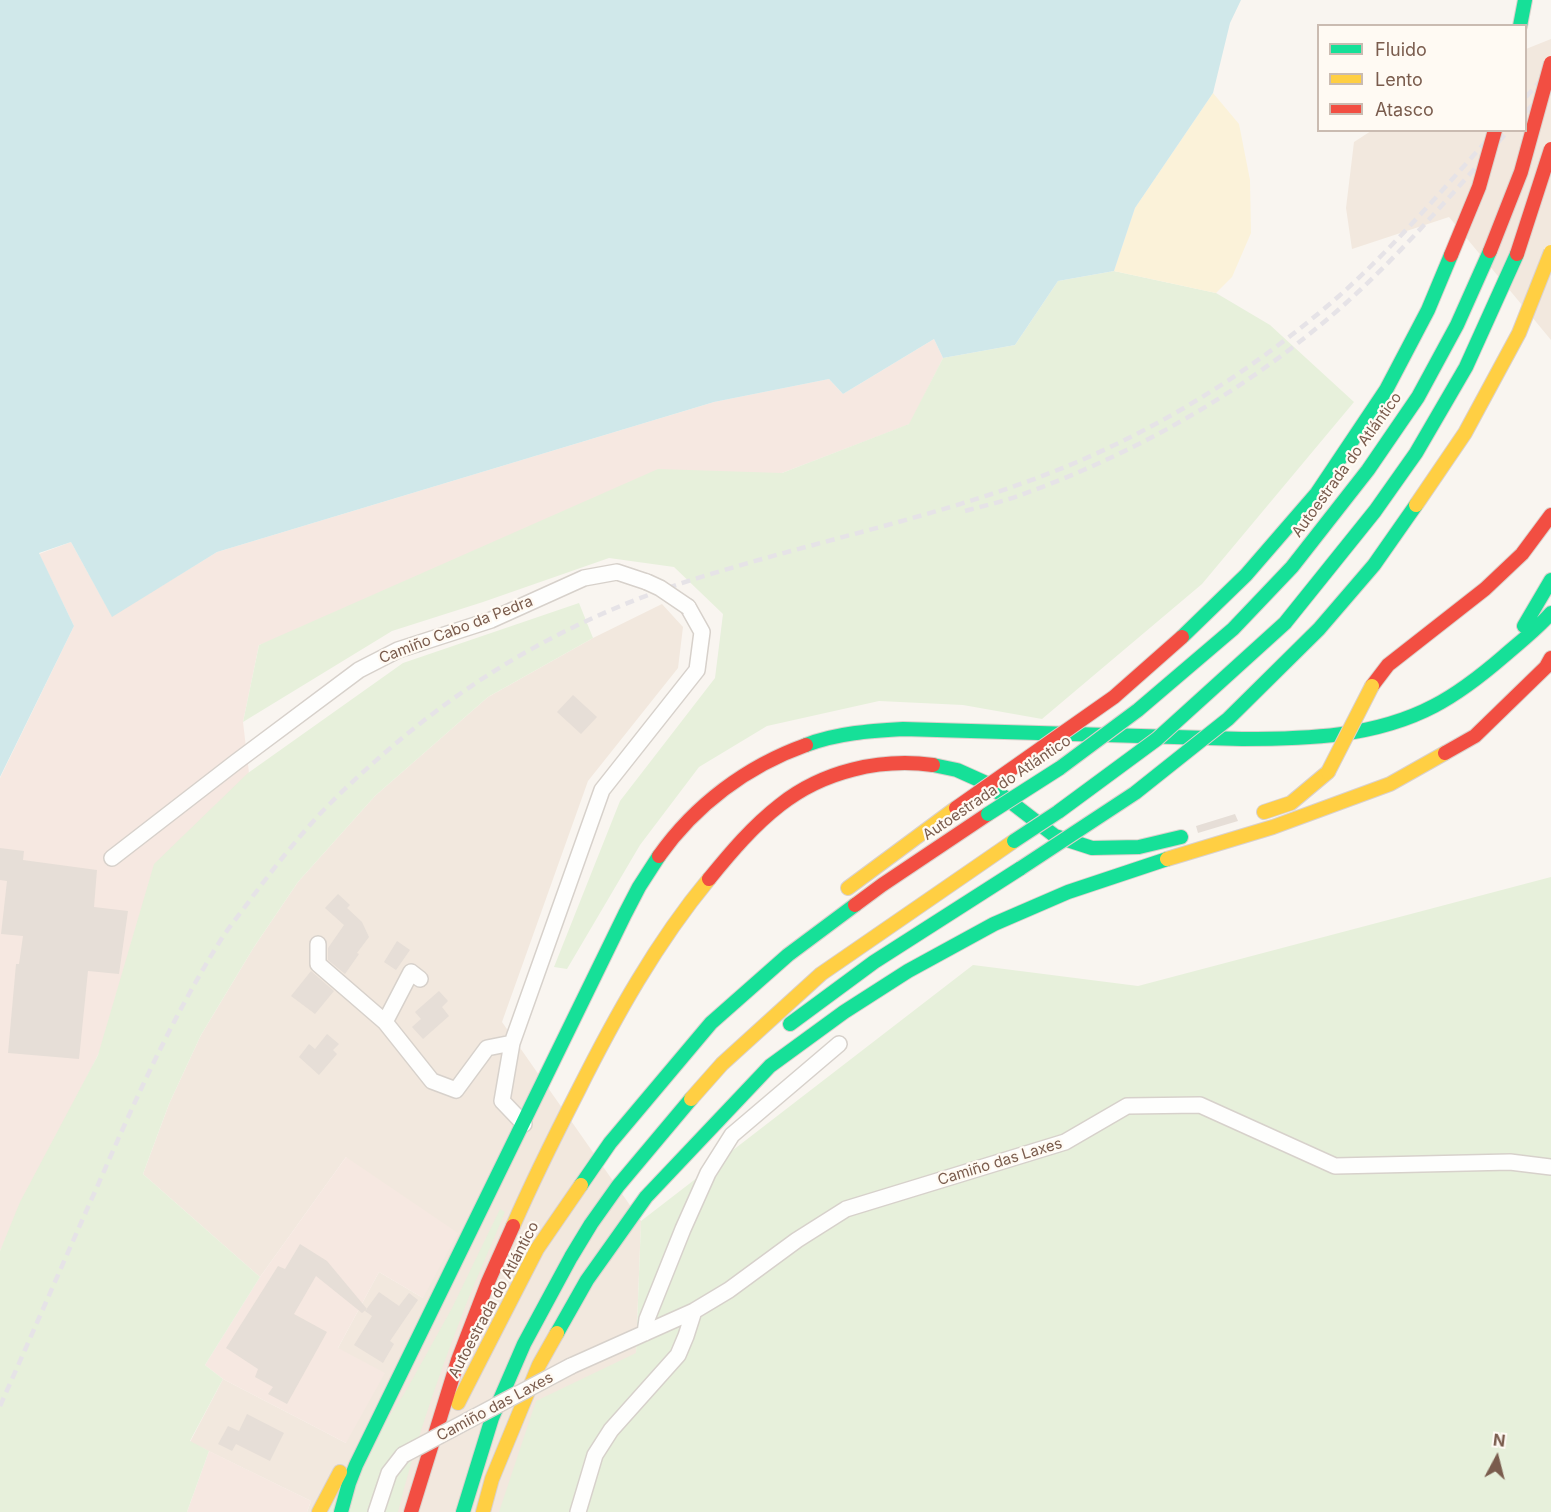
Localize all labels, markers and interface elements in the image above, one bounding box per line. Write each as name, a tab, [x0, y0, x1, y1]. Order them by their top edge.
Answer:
legend	[1317, 24, 1527, 132]
text: Fluido	[1375, 39, 1427, 60]
text: Lento	[1375, 69, 1423, 90]
text: Atasco	[1375, 99, 1434, 120]
street label: Autoestrada do Atlántico	[1288, 389, 1406, 541]
street label: Camiño Cabo da Pedra	[377, 592, 535, 668]
street label: Autoestrada do Atlántico	[920, 732, 1074, 844]
street label: Camiño das Laxes	[936, 1134, 1064, 1190]
street label: Autoestrada do Atlántico	[445, 1219, 543, 1381]
street label: Camiño das Laxes	[434, 1369, 556, 1445]
north arrow	[1467, 1428, 1527, 1488]
text: N	[1492, 1429, 1506, 1451]

